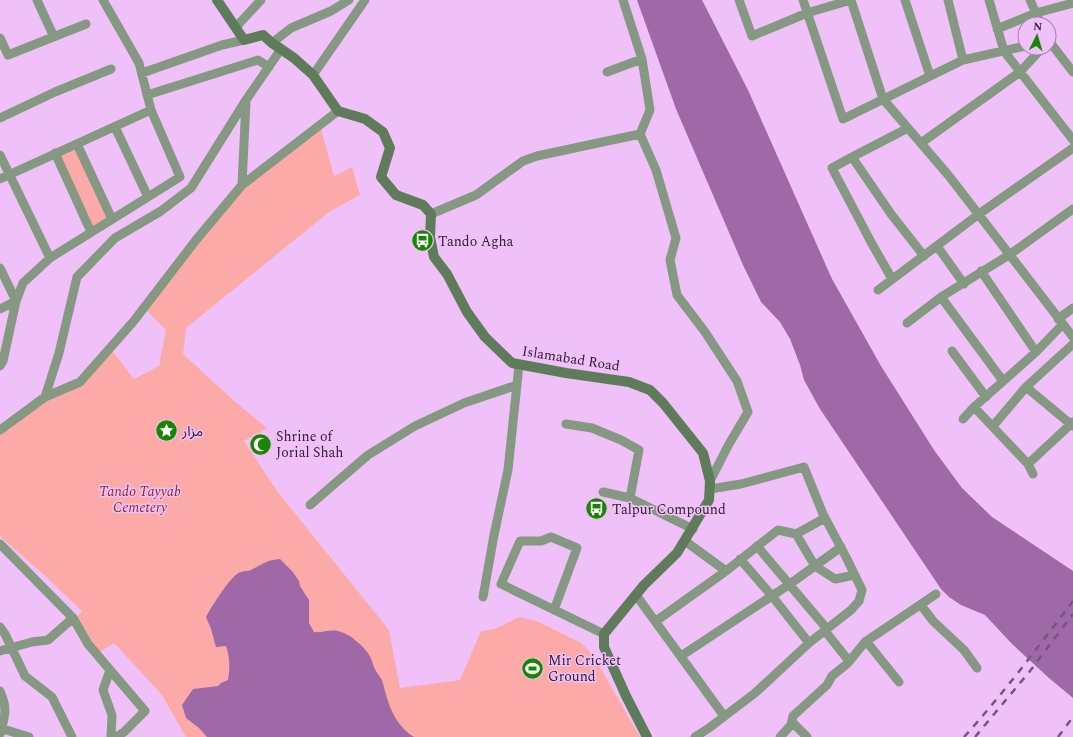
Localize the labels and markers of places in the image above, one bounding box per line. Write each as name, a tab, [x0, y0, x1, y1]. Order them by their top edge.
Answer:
bus stop icon: Tando Agha	[410, 228, 436, 254]
place label: Tando Agha	[438, 231, 514, 252]
place icon: مزار	[153, 418, 179, 444]
place label: مزار	[181, 421, 203, 442]
place label: Shrine of Jorial Shah	[276, 426, 344, 463]
mosque icon: Shrine of Jorial Shah	[248, 431, 274, 457]
bus stop icon: Talpur Compound	[583, 496, 609, 522]
place label: Talpur Compound	[612, 499, 726, 520]
place label: Mir Cricket Ground	[548, 650, 621, 687]
sports icon: Mir Cricket Ground	[520, 655, 546, 681]

